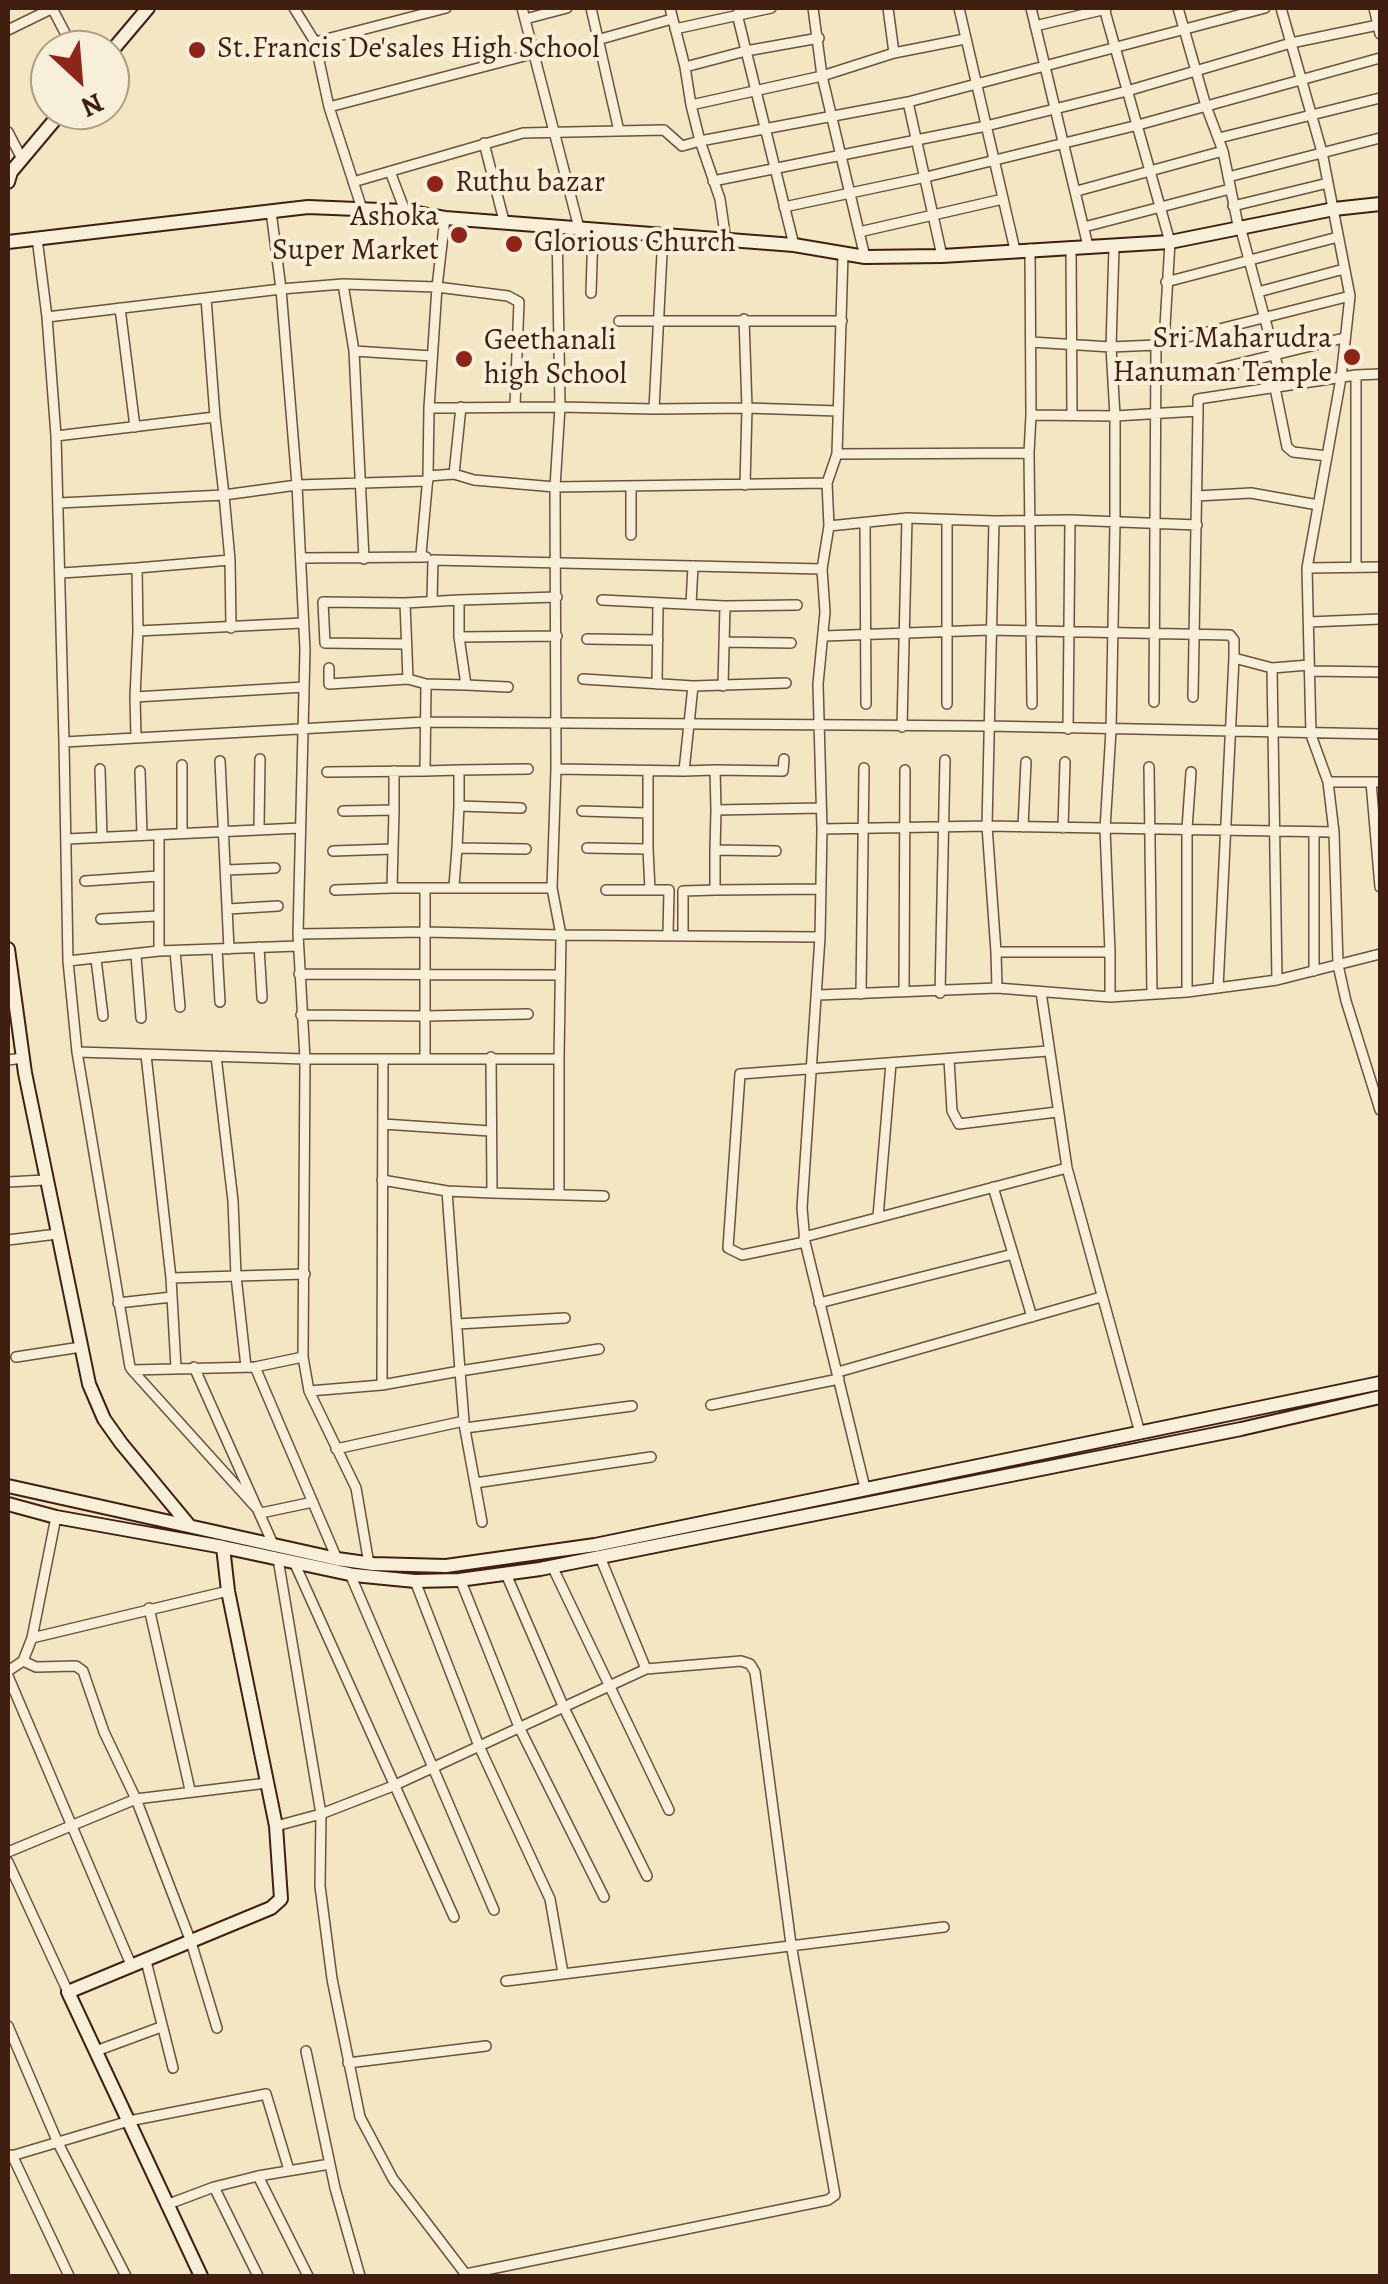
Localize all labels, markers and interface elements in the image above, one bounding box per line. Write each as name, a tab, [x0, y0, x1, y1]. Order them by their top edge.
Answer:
north arrow	[30, 30, 130, 130]
place label: St.Francis De'sales High School	[217, 32, 600, 68]
marker: St.Francis De'sales High School	[186, 39, 208, 61]
text: N	[75, 84, 110, 127]
place label: Ruthu bazar	[455, 166, 605, 202]
marker: Ruthu bazar	[424, 173, 446, 195]
place label: Ashoka Super Market	[272, 200, 439, 270]
marker: Ashoka Super Market	[448, 224, 470, 246]
place label: Glorious Church	[534, 226, 736, 262]
marker: Glorious Church	[503, 233, 525, 255]
place label: Sri Maharudra Hanuman Temple	[1112, 322, 1332, 392]
place label: Geethanali high School	[484, 324, 627, 394]
marker: Sri Maharudra Hanuman Temple	[1341, 346, 1363, 368]
marker: Geethanali high School	[453, 348, 475, 370]

